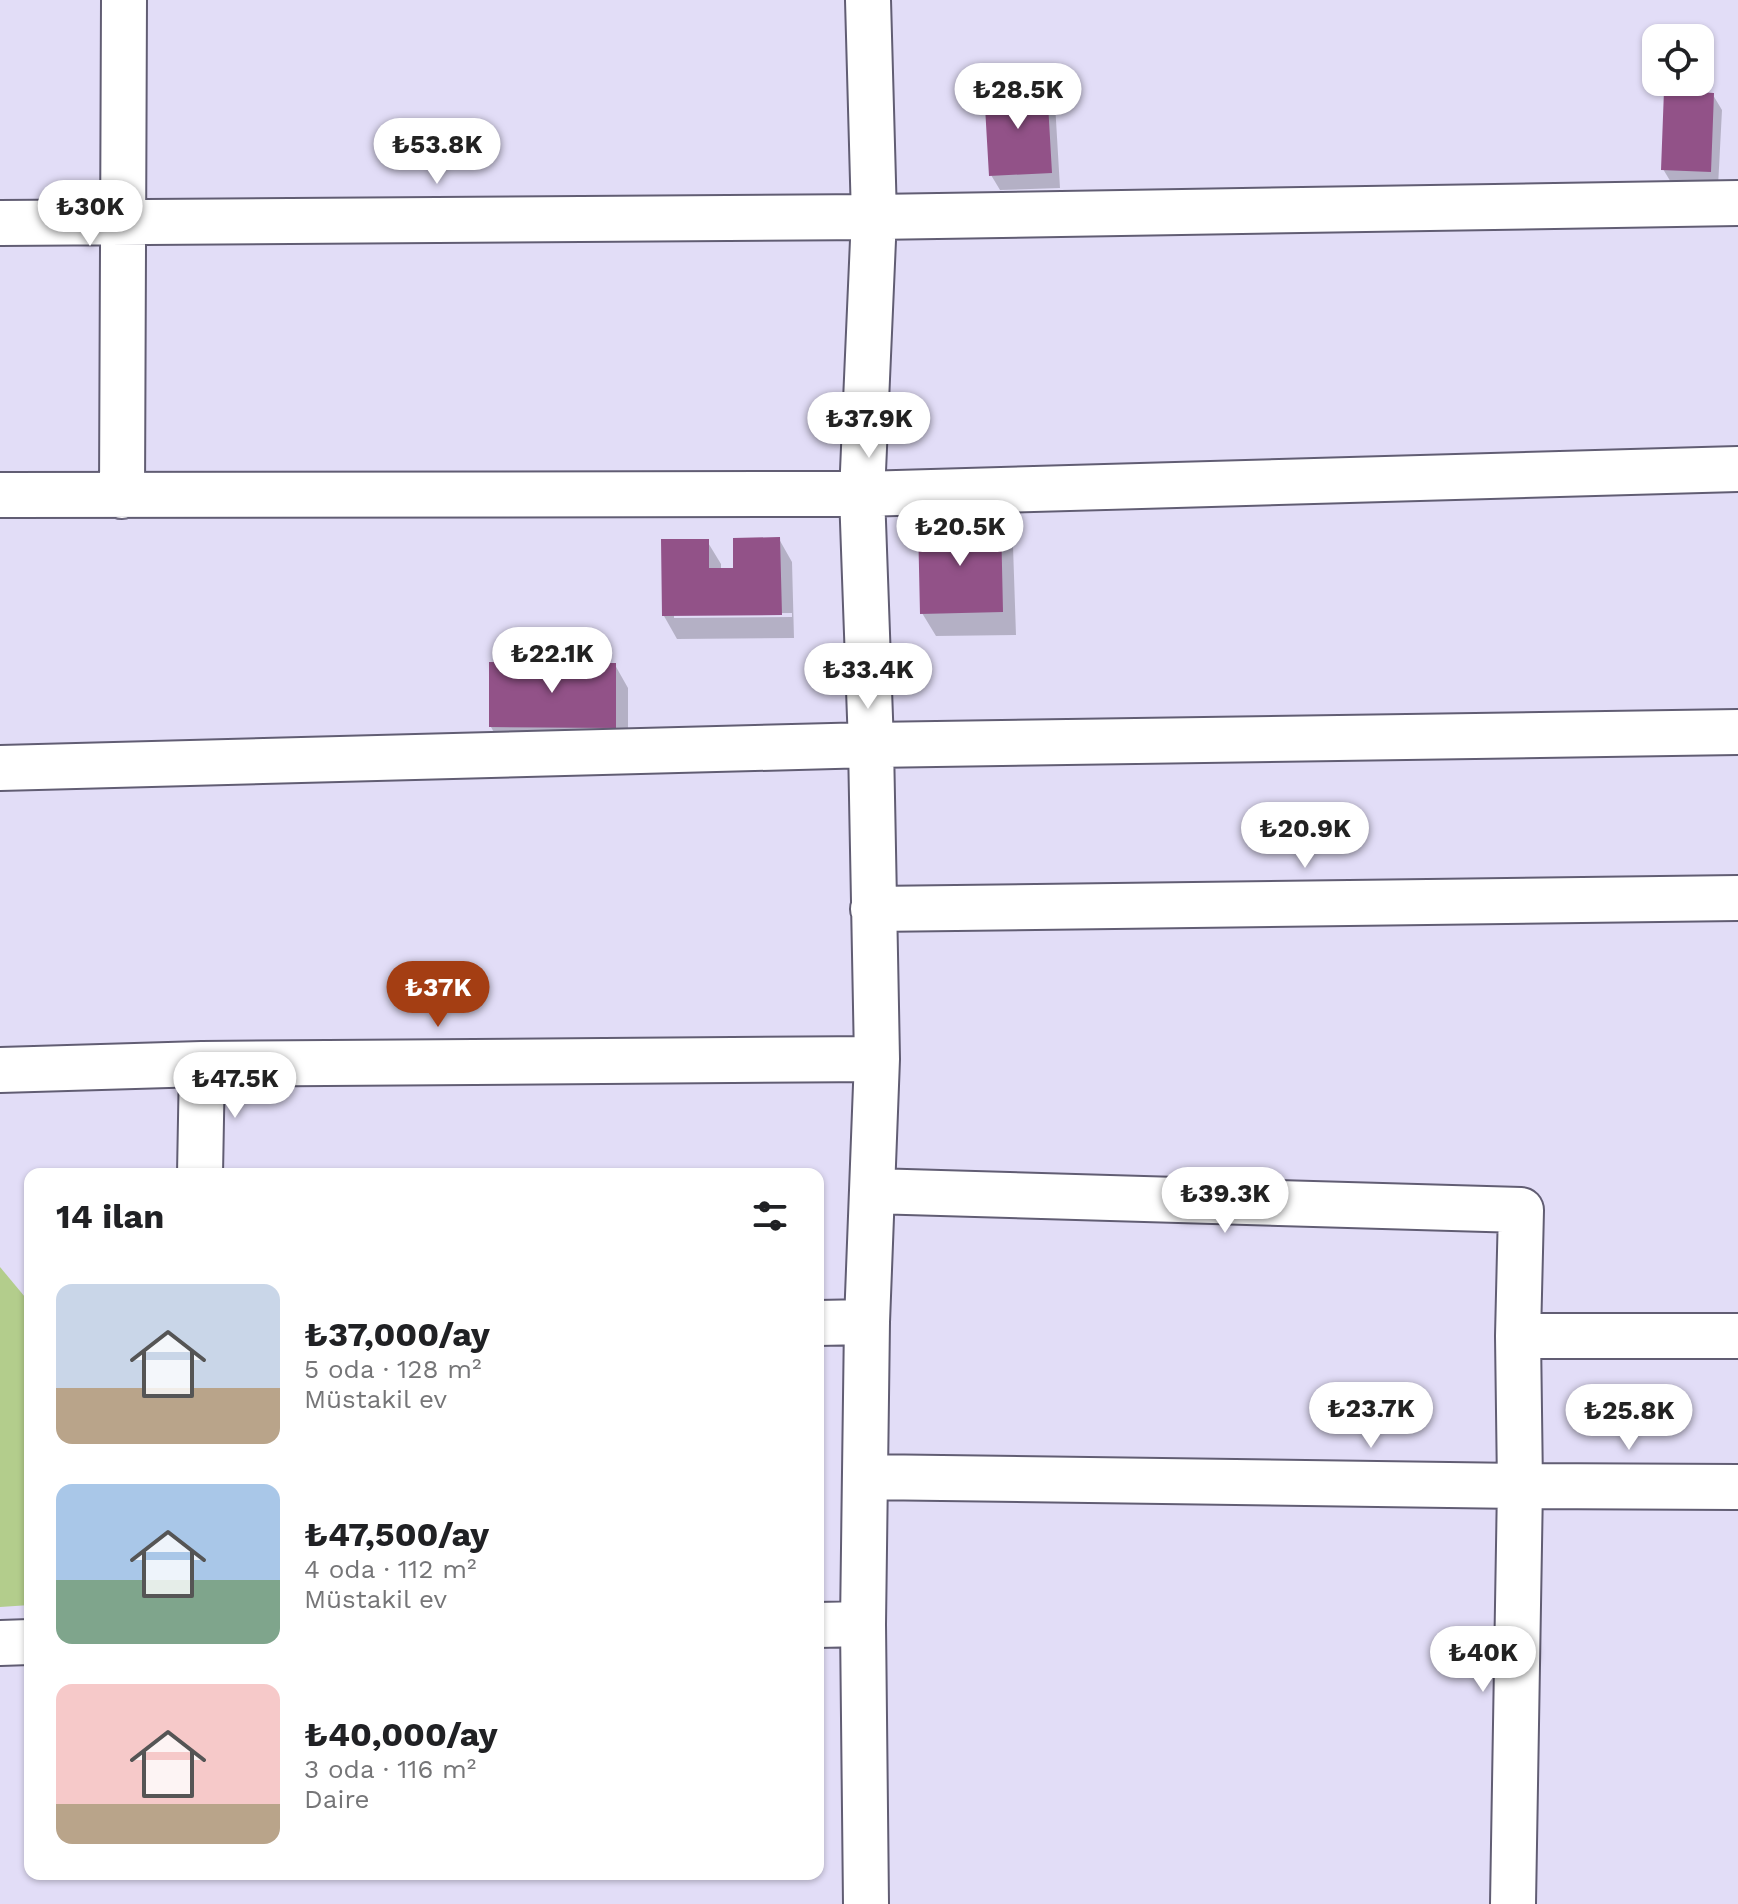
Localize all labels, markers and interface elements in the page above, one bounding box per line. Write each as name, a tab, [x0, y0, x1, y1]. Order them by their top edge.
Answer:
map controls	[1642, 24, 1714, 96]
button: locate	[1642, 24, 1714, 96]
pin: ₺28.5K	[953, 63, 1083, 131]
text: ₺28.5K	[973, 74, 1063, 104]
pin: ₺53.8K	[372, 118, 502, 186]
text: ₺53.8K	[392, 129, 482, 159]
pin: ₺30K	[43, 180, 137, 248]
text: ₺30K	[56, 191, 124, 221]
pin: ₺37.9K	[804, 392, 934, 460]
text: ₺37.9K	[825, 403, 913, 433]
pin: ₺20.5K	[895, 500, 1025, 568]
text: ₺20.5K	[914, 511, 1006, 541]
pin: ₺22.1K	[487, 627, 617, 695]
text: ₺22.1K	[510, 638, 594, 668]
pin: ₺33.4K	[803, 643, 933, 711]
text: ₺33.4K	[822, 654, 914, 684]
pin: ₺20.9K	[1240, 802, 1370, 870]
text: ₺20.9K	[1259, 813, 1351, 843]
pin: ₺37K	[391, 961, 485, 1029]
text: ₺37K	[405, 972, 471, 1002]
pin: ₺47.5K	[170, 1052, 300, 1120]
text: ₺47.5K	[191, 1063, 279, 1093]
pin: ₺39.3K	[1160, 1167, 1290, 1235]
text: ₺39.3K	[1180, 1178, 1270, 1208]
icon: filters	[748, 1194, 792, 1238]
text: 14 ilan	[56, 1196, 164, 1236]
text: ₺37,000/ay	[304, 1314, 490, 1354]
icon: home	[120, 1316, 216, 1412]
text: 5 oda · 128 m²	[304, 1354, 482, 1384]
pin: ₺23.7K	[1306, 1382, 1436, 1450]
text: Müstakil ev	[304, 1384, 447, 1414]
pin: ₺25.8K	[1564, 1384, 1694, 1452]
text: ₺23.7K	[1327, 1393, 1415, 1423]
text: ₺25.8K	[1584, 1395, 1674, 1425]
text: ₺47,500/ay	[304, 1514, 489, 1554]
icon: home	[120, 1516, 216, 1612]
text: 4 oda · 112 m²	[304, 1554, 476, 1584]
text: Müstakil ev	[304, 1584, 447, 1614]
pin: ₺40K	[1436, 1626, 1530, 1694]
text: ₺40K	[1448, 1637, 1518, 1667]
text: ₺40,000/ay	[304, 1714, 498, 1754]
icon: home	[120, 1716, 216, 1812]
text: 3 oda · 116 m²	[304, 1754, 476, 1784]
text: Daire	[304, 1784, 370, 1814]

